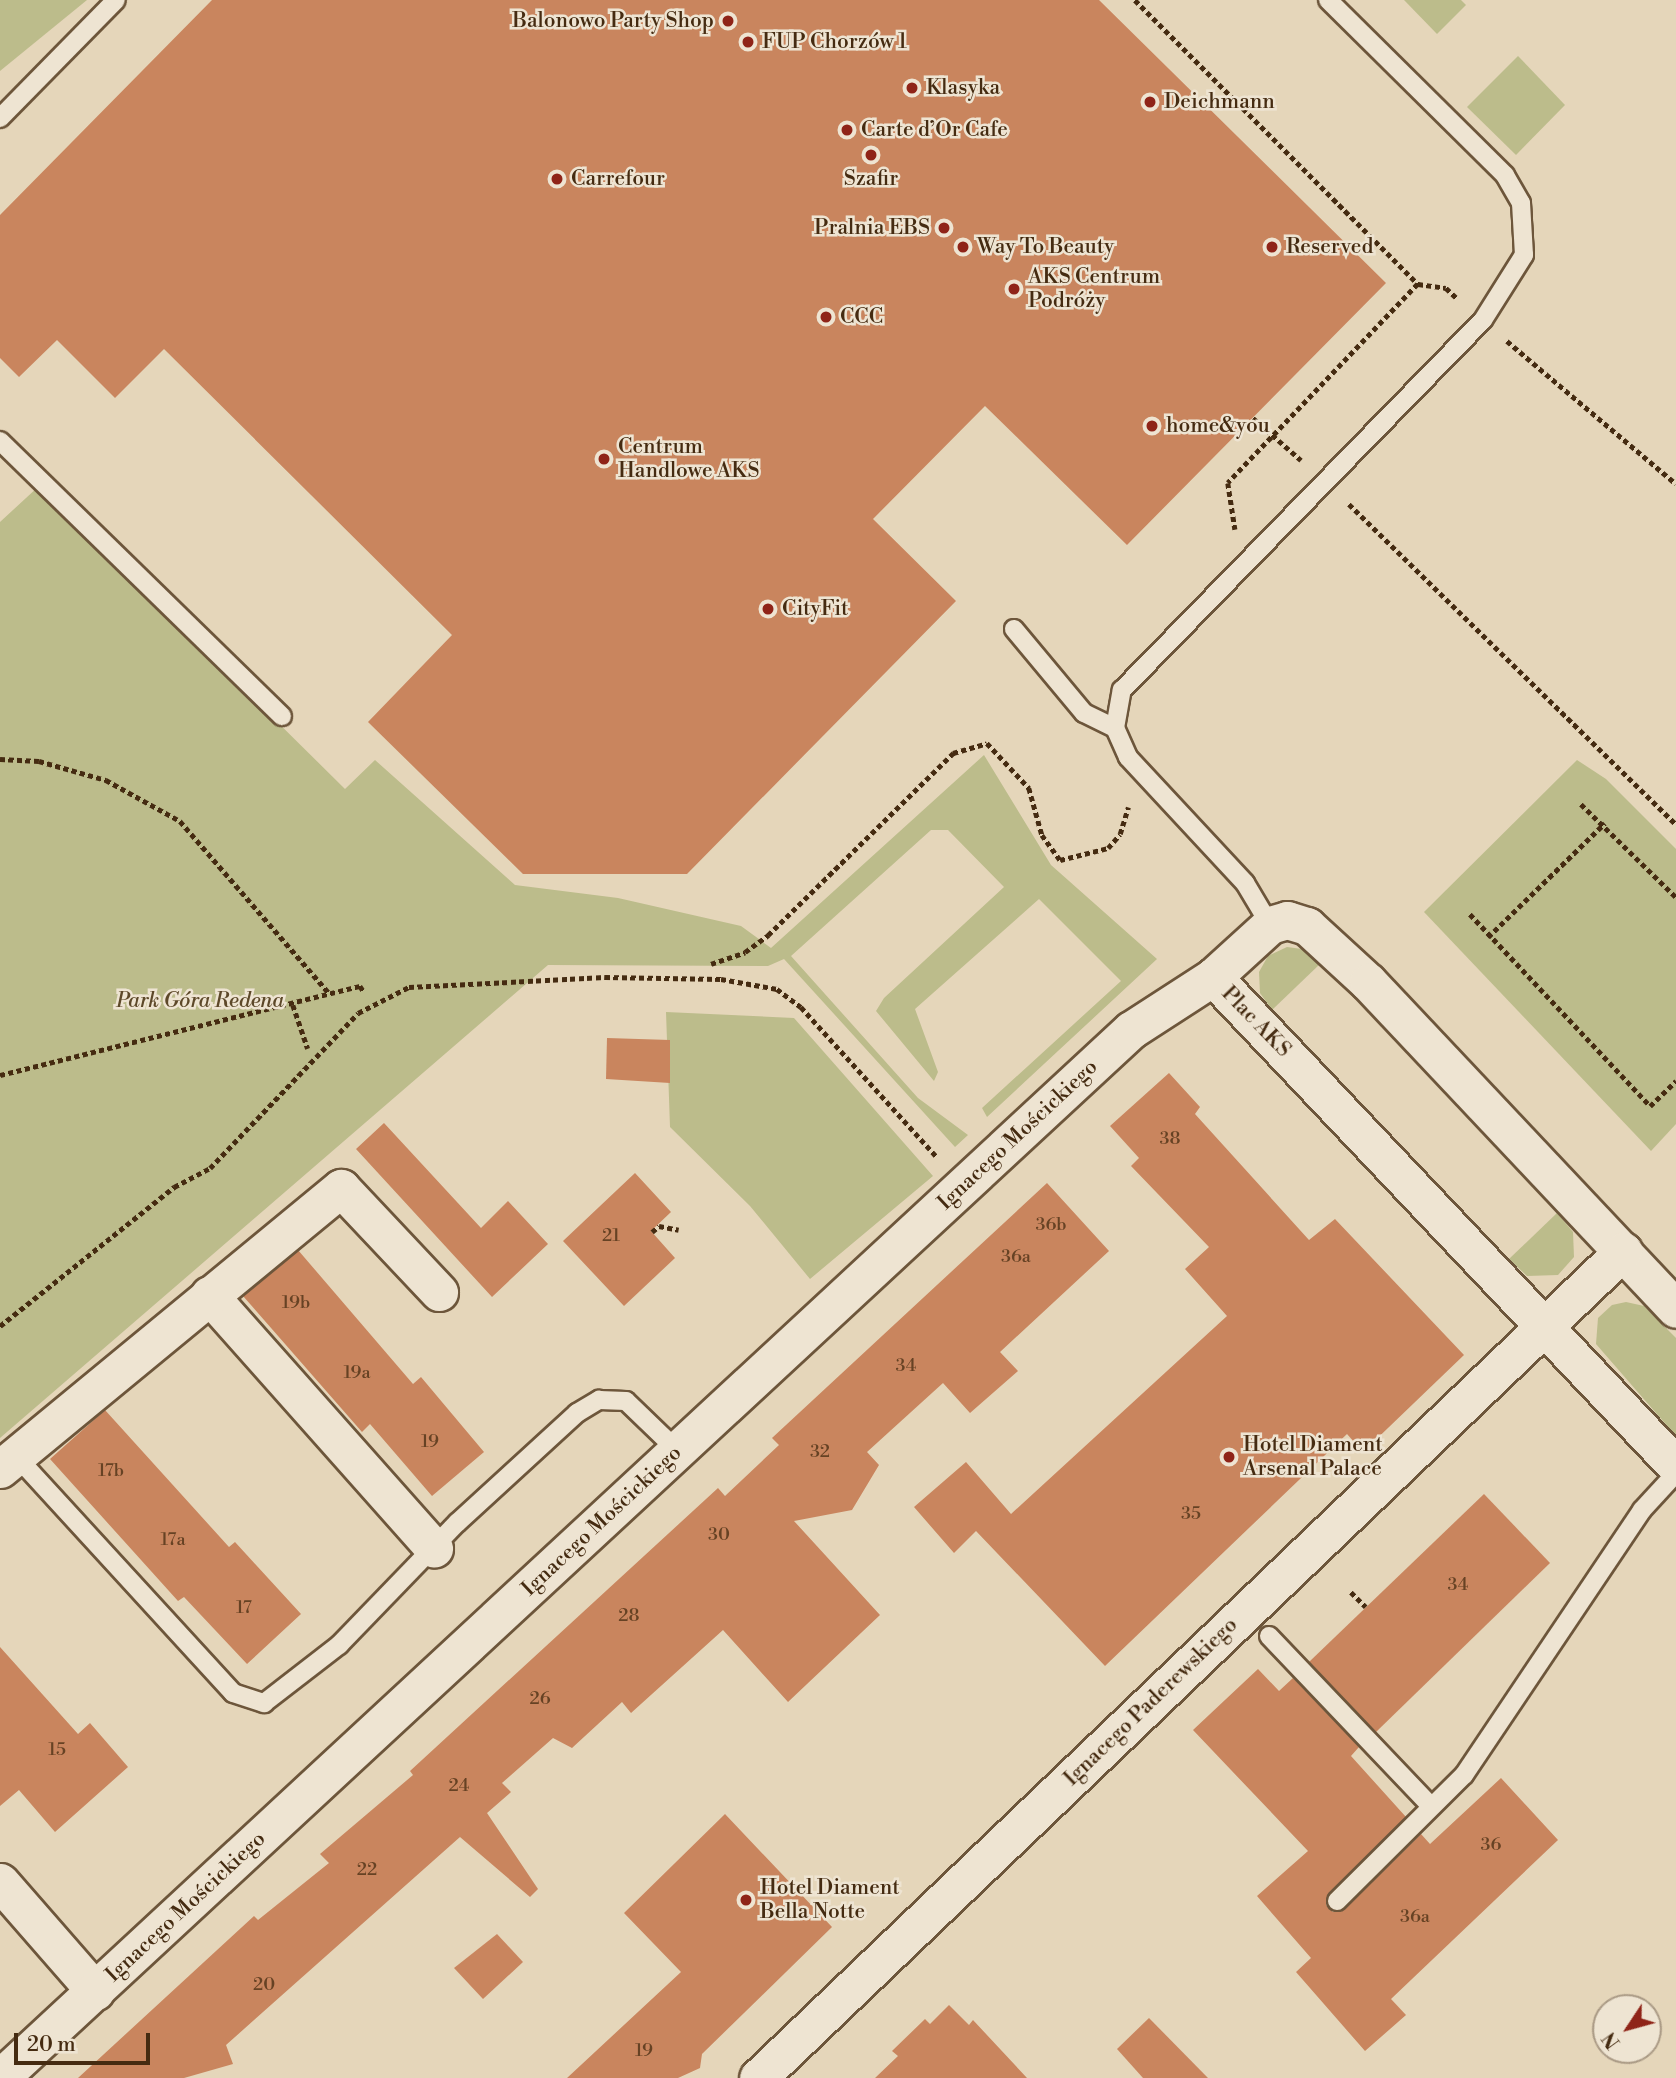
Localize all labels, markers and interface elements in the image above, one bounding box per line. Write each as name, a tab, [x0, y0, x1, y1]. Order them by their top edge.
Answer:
place label: Balonowo Party Shop	[512, 8, 714, 34]
marker: Balonowo Party Shop	[720, 13, 736, 29]
place label: FUP Chorzów 1	[762, 29, 907, 55]
marker: FUP Chorzów 1	[740, 34, 756, 50]
place label: Klasyka	[926, 75, 1000, 101]
marker: Klasyka	[904, 80, 920, 96]
place label: Deichmann	[1164, 89, 1275, 115]
marker: Deichmann	[1142, 94, 1158, 110]
place label: Carte d’Or Cafe	[861, 117, 1008, 143]
marker: Carte d’Or Cafe	[839, 122, 855, 138]
marker: Szafir	[863, 147, 879, 163]
place label: Carrefour	[571, 166, 665, 192]
place label: Szafir	[844, 166, 898, 192]
marker: Carrefour	[549, 171, 565, 187]
place label: Pralnia EBS	[814, 215, 930, 241]
marker: Pralnia EBS	[936, 220, 952, 236]
place label: Way To Beauty	[977, 234, 1114, 260]
place label: Reserved	[1286, 234, 1373, 260]
marker: Way To Beauty	[955, 239, 971, 255]
marker: Reserved	[1264, 239, 1280, 255]
place label: AKS Centrum Podróży	[1028, 264, 1160, 314]
marker: AKS Centrum Podróży	[1006, 281, 1022, 297]
place label: CCC	[840, 304, 883, 330]
marker: CCC	[818, 309, 834, 325]
place label: home&you	[1166, 413, 1270, 439]
marker: home&you	[1144, 418, 1160, 434]
place label: Centrum Handlowe AKS	[618, 434, 760, 484]
marker: Centrum Handlowe AKS	[596, 451, 612, 467]
place label: CityFit	[782, 596, 848, 622]
marker: CityFit	[760, 601, 776, 617]
street label: Plac AKS	[1216, 981, 1296, 1063]
park label: Park Góra Redena	[116, 988, 284, 1014]
street label: Ignacego Mościckiego	[933, 1054, 1103, 1216]
house number: 38	[1160, 1128, 1180, 1150]
house number: 36b	[1035, 1214, 1067, 1236]
house number: 21	[602, 1225, 620, 1247]
house number: 36a	[1001, 1246, 1031, 1268]
house number: 19b	[282, 1292, 310, 1314]
house number: 34	[896, 1355, 916, 1377]
house number: 19a	[343, 1362, 371, 1384]
house number: 19	[421, 1431, 439, 1453]
place label: Hotel Diament Arsenal Palace	[1243, 1432, 1383, 1482]
street label: Ignacego Mościckiego	[517, 1440, 687, 1602]
house number: 32	[810, 1441, 830, 1463]
marker: Hotel Diament Arsenal Palace	[1221, 1449, 1237, 1465]
house number: 17b	[98, 1460, 124, 1482]
house number: 35	[1181, 1503, 1201, 1525]
house number: 30	[708, 1524, 730, 1546]
house number: 17a	[160, 1529, 186, 1551]
house number: 34	[1448, 1574, 1468, 1596]
house number: 17	[236, 1597, 252, 1619]
house number: 28	[618, 1605, 640, 1627]
street label: Ignacego Paderewskiego	[1059, 1613, 1243, 1791]
house number: 26	[529, 1688, 551, 1710]
house number: 15	[48, 1739, 66, 1761]
house number: 24	[448, 1775, 470, 1797]
street label: Ignacego Mościckiego	[101, 1826, 271, 1988]
house number: 36	[1481, 1834, 1501, 1856]
house number: 22	[357, 1859, 377, 1881]
place label: Hotel Diament Bella Notte	[760, 1875, 900, 1925]
marker: Hotel Diament Bella Notte	[738, 1892, 754, 1908]
house number: 36a	[1400, 1906, 1430, 1928]
house number: 20	[253, 1974, 275, 1996]
north arrow	[1592, 1994, 1662, 2064]
scale bar	[18, 2018, 154, 2062]
text: N	[1598, 2027, 1626, 2053]
text: 20 m	[27, 2032, 76, 2058]
house number: 19	[635, 2040, 653, 2062]

